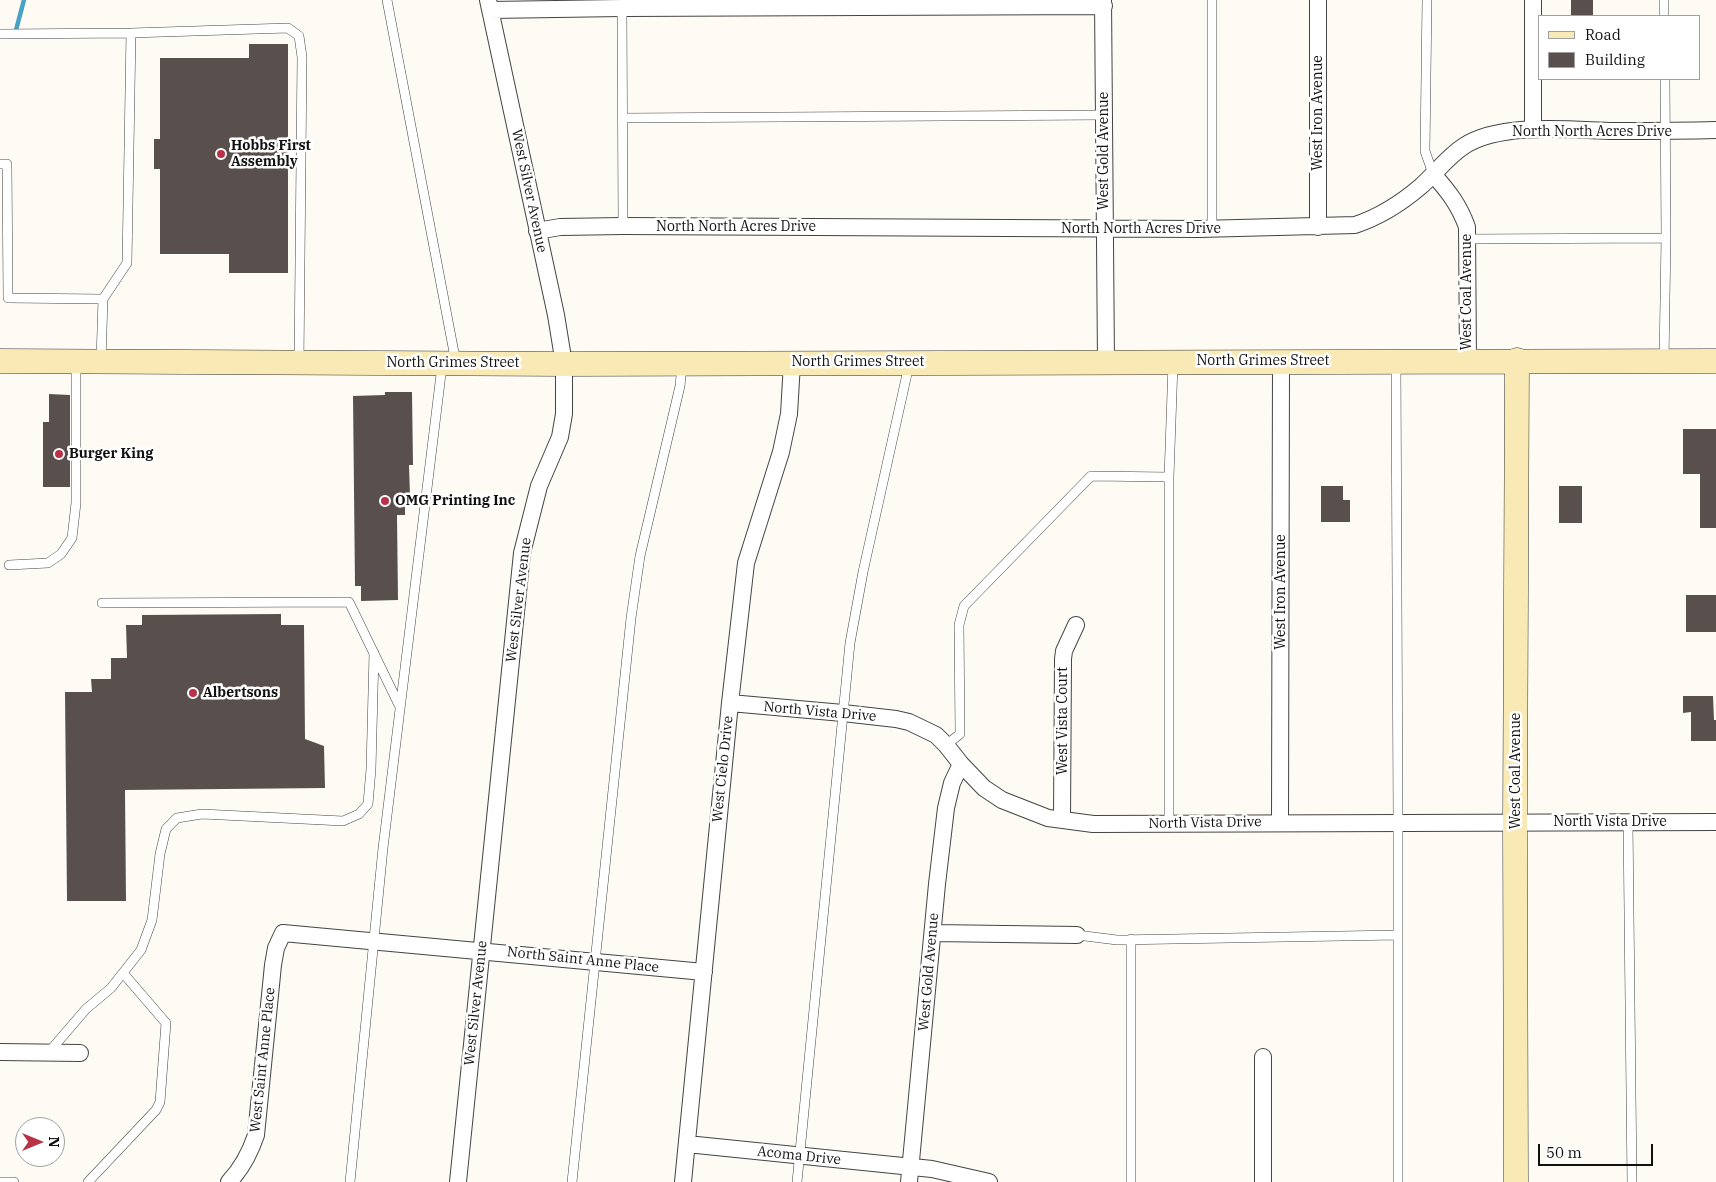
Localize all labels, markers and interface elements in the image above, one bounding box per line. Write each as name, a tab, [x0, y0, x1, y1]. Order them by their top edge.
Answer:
legend	[1538, 15, 1701, 80]
text: Road	[1585, 25, 1621, 44]
text: Building	[1585, 50, 1645, 69]
street label: West Iron Avenue	[1310, 55, 1326, 171]
street label: West Gold Avenue	[1096, 92, 1112, 210]
street label: North North Acres Drive	[1512, 124, 1672, 140]
street label: West Silver Avenue	[508, 128, 550, 254]
place label: Hobbs First Assembly	[231, 138, 311, 170]
marker: Hobbs First Assembly	[215, 148, 227, 160]
street label: North North Acres Drive	[656, 219, 816, 235]
street label: North North Acres Drive	[1061, 221, 1221, 237]
street label: West Coal Avenue	[1459, 234, 1475, 350]
street label: North Grimes Street	[1197, 353, 1329, 369]
street label: North Grimes Street	[792, 354, 924, 370]
street label: North Grimes Street	[387, 355, 519, 371]
place label: Burger King	[69, 446, 153, 462]
marker: Burger King	[53, 448, 65, 460]
place label: OMG Printing Inc	[395, 493, 515, 509]
marker: OMG Printing Inc	[379, 495, 391, 507]
street label: West Iron Avenue	[1273, 534, 1289, 650]
street label: West Silver Avenue	[503, 537, 535, 663]
street label: West Vista Court	[1055, 667, 1071, 775]
place label: Albertsons	[203, 685, 278, 701]
marker: Albertsons	[187, 687, 199, 699]
street label: North Vista Drive	[763, 699, 877, 725]
street label: West Coal Avenue	[1508, 713, 1524, 829]
street label: West Cielo Drive	[709, 715, 737, 823]
street label: North Vista Drive	[1148, 814, 1262, 832]
street label: North Vista Drive	[1553, 814, 1667, 830]
street label: West Gold Avenue	[915, 912, 943, 1032]
street label: West Silver Avenue	[461, 940, 491, 1066]
street label: North Saint Anne Place	[506, 944, 660, 976]
street label: West Saint Anne Place	[247, 986, 279, 1134]
north arrow	[15, 1117, 65, 1167]
scale bar	[1541, 1134, 1656, 1166]
text: N	[45, 1136, 63, 1148]
street label: Acoma Drive	[756, 1143, 842, 1169]
text: 50 m	[1546, 1143, 1582, 1162]

